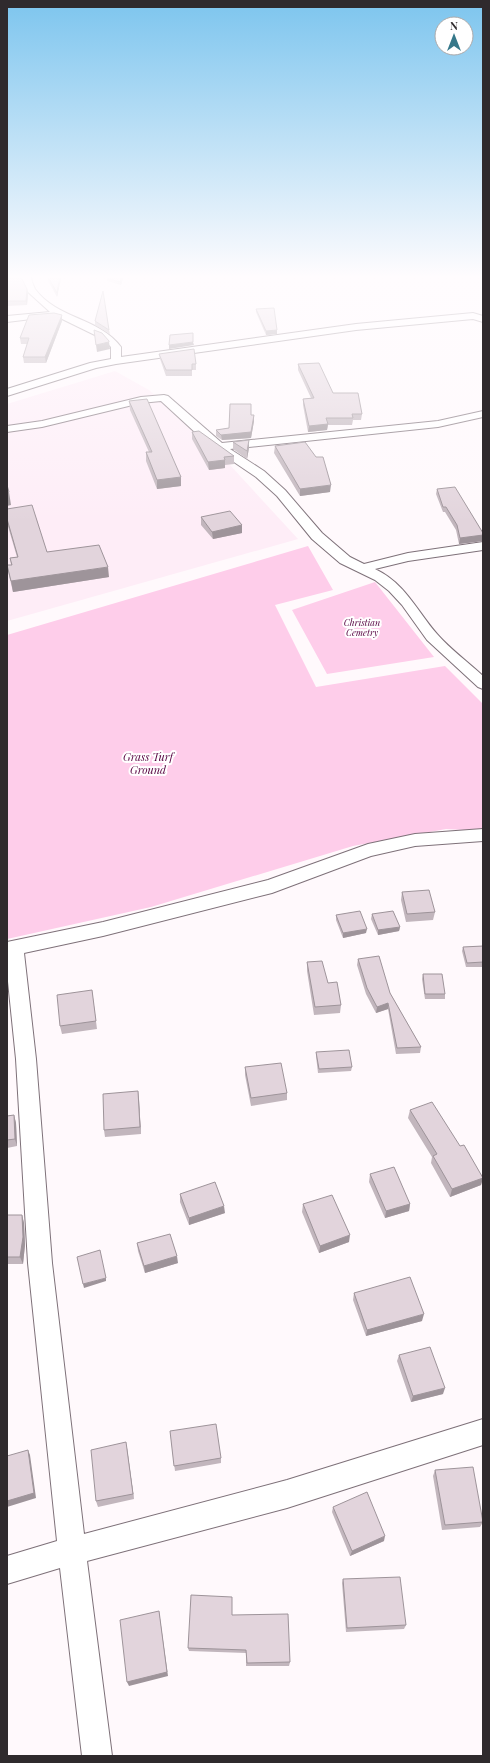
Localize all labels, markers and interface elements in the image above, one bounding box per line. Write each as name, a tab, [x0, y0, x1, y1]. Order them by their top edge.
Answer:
north arrow	[434, 16, 474, 56]
text: N	[450, 18, 458, 33]
park label: Christian Cemetry	[344, 616, 380, 638]
park label: Grass Turf Ground	[123, 749, 175, 777]

